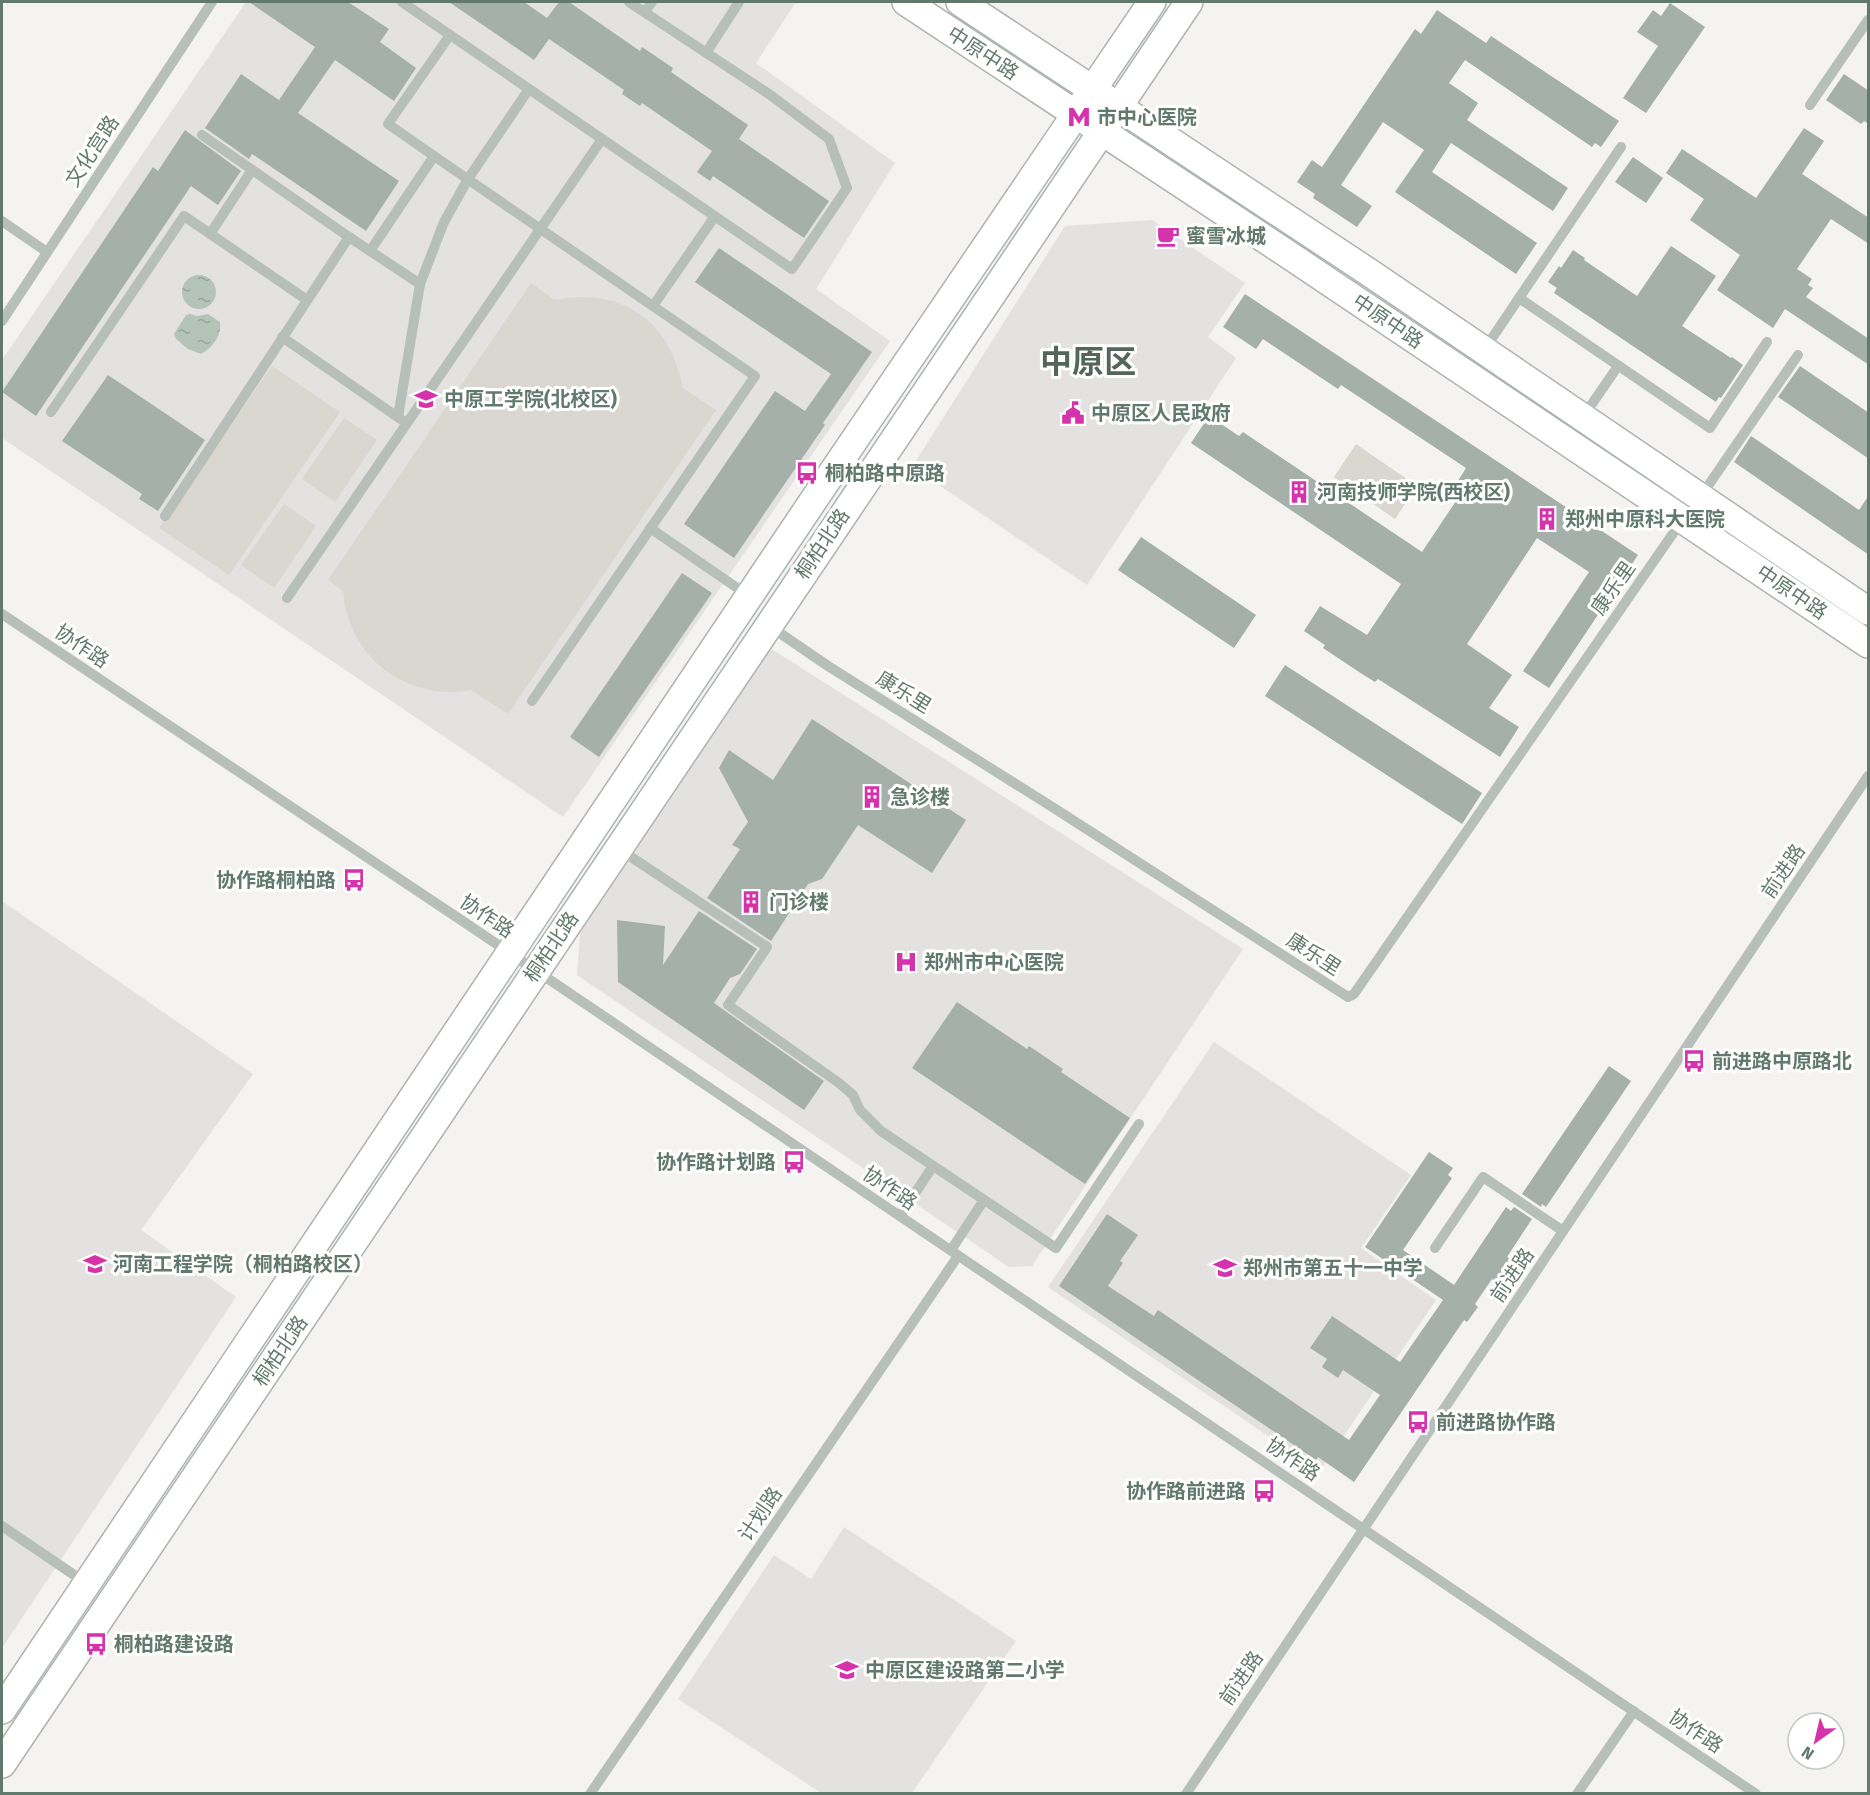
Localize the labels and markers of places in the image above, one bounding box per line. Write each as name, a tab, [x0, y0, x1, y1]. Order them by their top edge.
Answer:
metro station icon: 市中心医院	[1066, 104, 1092, 130]
place label: 市中心医院	[1097, 105, 1197, 129]
cafe icon: 蜜雪冰城	[1155, 223, 1181, 249]
place label: 蜜雪冰城	[1186, 224, 1266, 248]
school or university icon: 中原工学院(北校区)	[413, 386, 439, 412]
place label: 中原工学院(北校区)	[444, 387, 617, 411]
public building icon: 中原区人民政府	[1060, 400, 1086, 426]
place label: 中原区人民政府	[1091, 401, 1231, 425]
bus stop icon: 桐柏路中原路	[794, 460, 820, 486]
place label: 桐柏路中原路	[825, 461, 945, 485]
building icon: 河南技师学院(西校区)	[1286, 479, 1312, 505]
place label: 河南技师学院(西校区)	[1317, 480, 1510, 504]
building icon: 郑州中原科大医院	[1534, 506, 1560, 532]
place label: 郑州中原科大医院	[1565, 507, 1725, 531]
building icon: 急诊楼	[859, 784, 885, 810]
place label: 急诊楼	[890, 785, 950, 809]
bus stop icon: 协作路桐柏路	[341, 867, 367, 893]
place label: 协作路桐柏路	[216, 868, 336, 892]
building icon: 门诊楼	[738, 889, 764, 915]
place label: 门诊楼	[769, 890, 829, 914]
hospital icon: 郑州市中心医院	[893, 949, 919, 975]
place label: 郑州市中心医院	[924, 950, 1064, 974]
bus stop icon: 前进路中原路北	[1681, 1048, 1707, 1074]
place label: 前进路中原路北	[1712, 1049, 1852, 1073]
bus stop icon: 协作路计划路	[781, 1149, 807, 1175]
place label: 协作路计划路	[656, 1150, 776, 1174]
school or university icon: 河南工程学院（桐柏路校区）	[82, 1251, 108, 1277]
place label: 河南工程学院（桐柏路校区）	[113, 1252, 373, 1276]
school or university icon: 郑州市第五十一中学	[1212, 1255, 1238, 1281]
place label: 郑州市第五十一中学	[1243, 1256, 1423, 1280]
bus stop icon: 前进路协作路	[1405, 1409, 1431, 1435]
place label: 前进路协作路	[1436, 1410, 1556, 1434]
bus stop icon: 协作路前进路	[1251, 1478, 1277, 1504]
place label: 协作路前进路	[1126, 1479, 1246, 1503]
bus stop icon: 桐柏路建设路	[83, 1631, 109, 1657]
place label: 桐柏路建设路	[114, 1632, 234, 1656]
school or university icon: 中原区建设路第二小学	[834, 1657, 860, 1683]
place label: 中原区建设路第二小学	[865, 1658, 1065, 1682]

